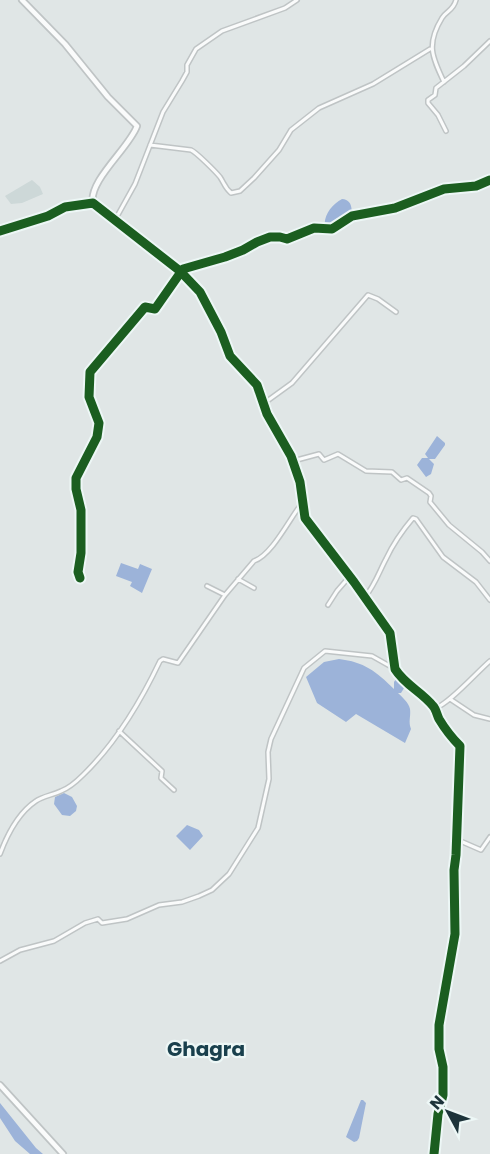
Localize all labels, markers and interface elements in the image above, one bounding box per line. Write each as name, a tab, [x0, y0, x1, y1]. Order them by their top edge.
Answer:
district label: Ghagra	[167, 1035, 245, 1063]
north arrow	[418, 1082, 478, 1142]
text: N	[424, 1090, 450, 1115]

